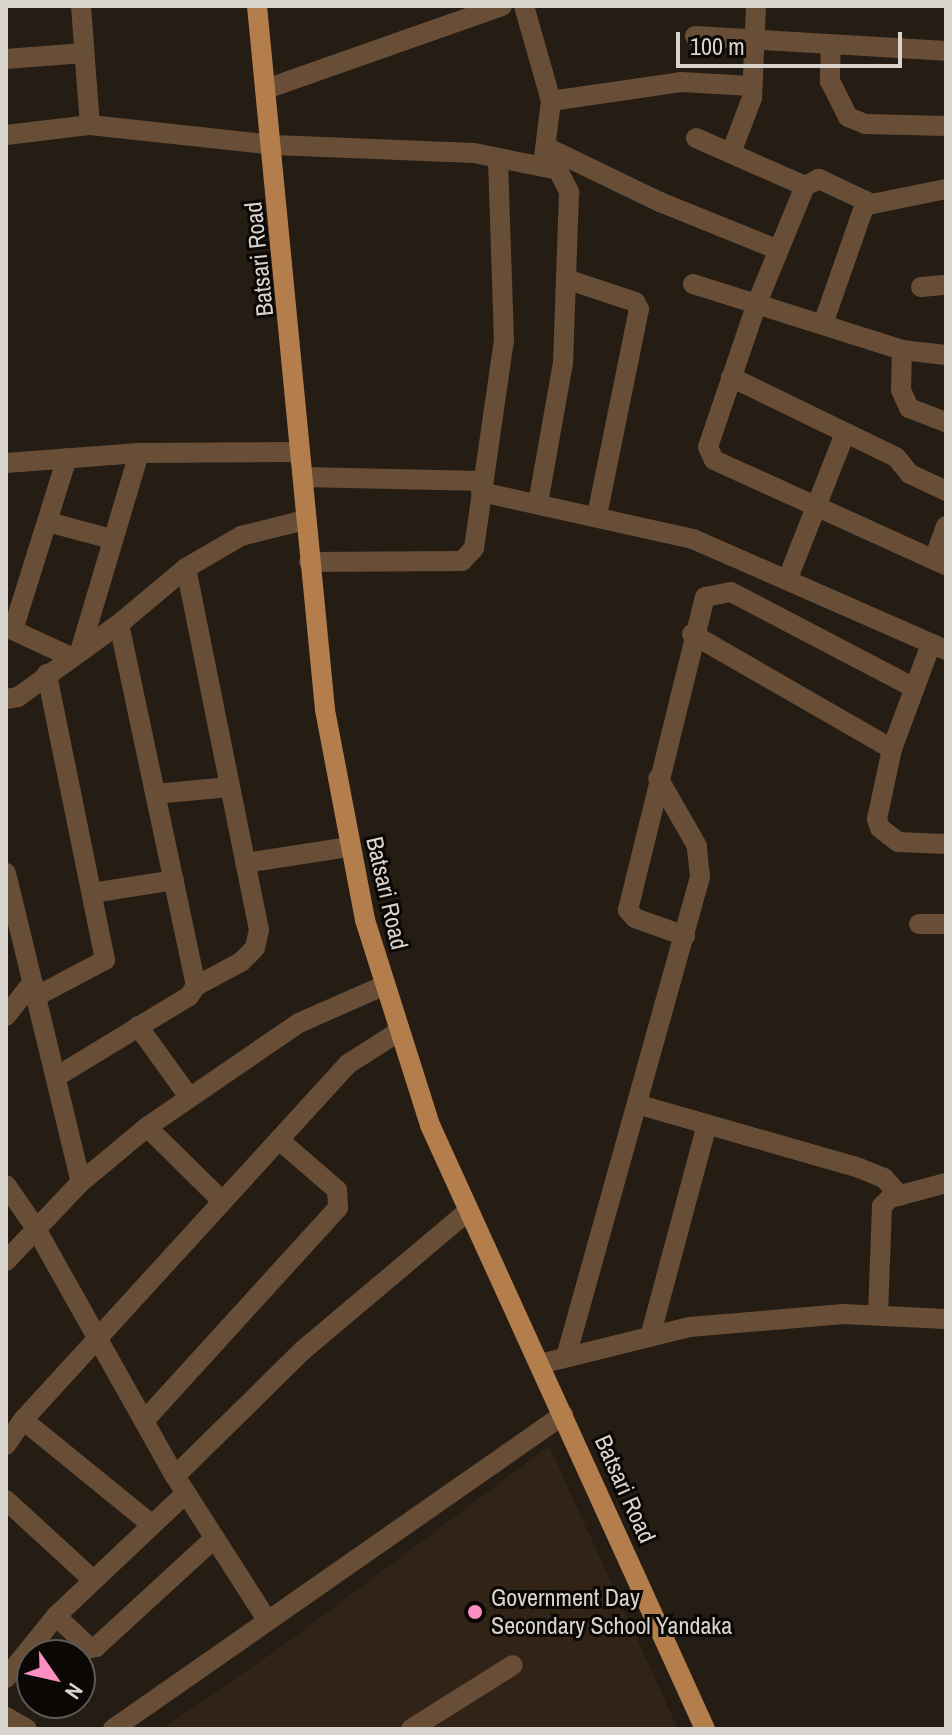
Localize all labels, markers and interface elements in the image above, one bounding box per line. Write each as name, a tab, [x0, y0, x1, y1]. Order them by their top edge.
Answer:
scale bar	[680, 16, 906, 66]
text: 100 m	[690, 30, 745, 62]
street label: Batsari Road	[239, 200, 279, 318]
street label: Batsari Road	[360, 834, 414, 952]
street label: Batsari Road	[588, 1431, 662, 1547]
place label: Government Day Secondary School Yandaka	[491, 1584, 732, 1640]
marker: Government Day Secondary School Yandaka	[466, 1603, 484, 1621]
north arrow	[16, 1639, 96, 1719]
text: N	[58, 1678, 90, 1705]

